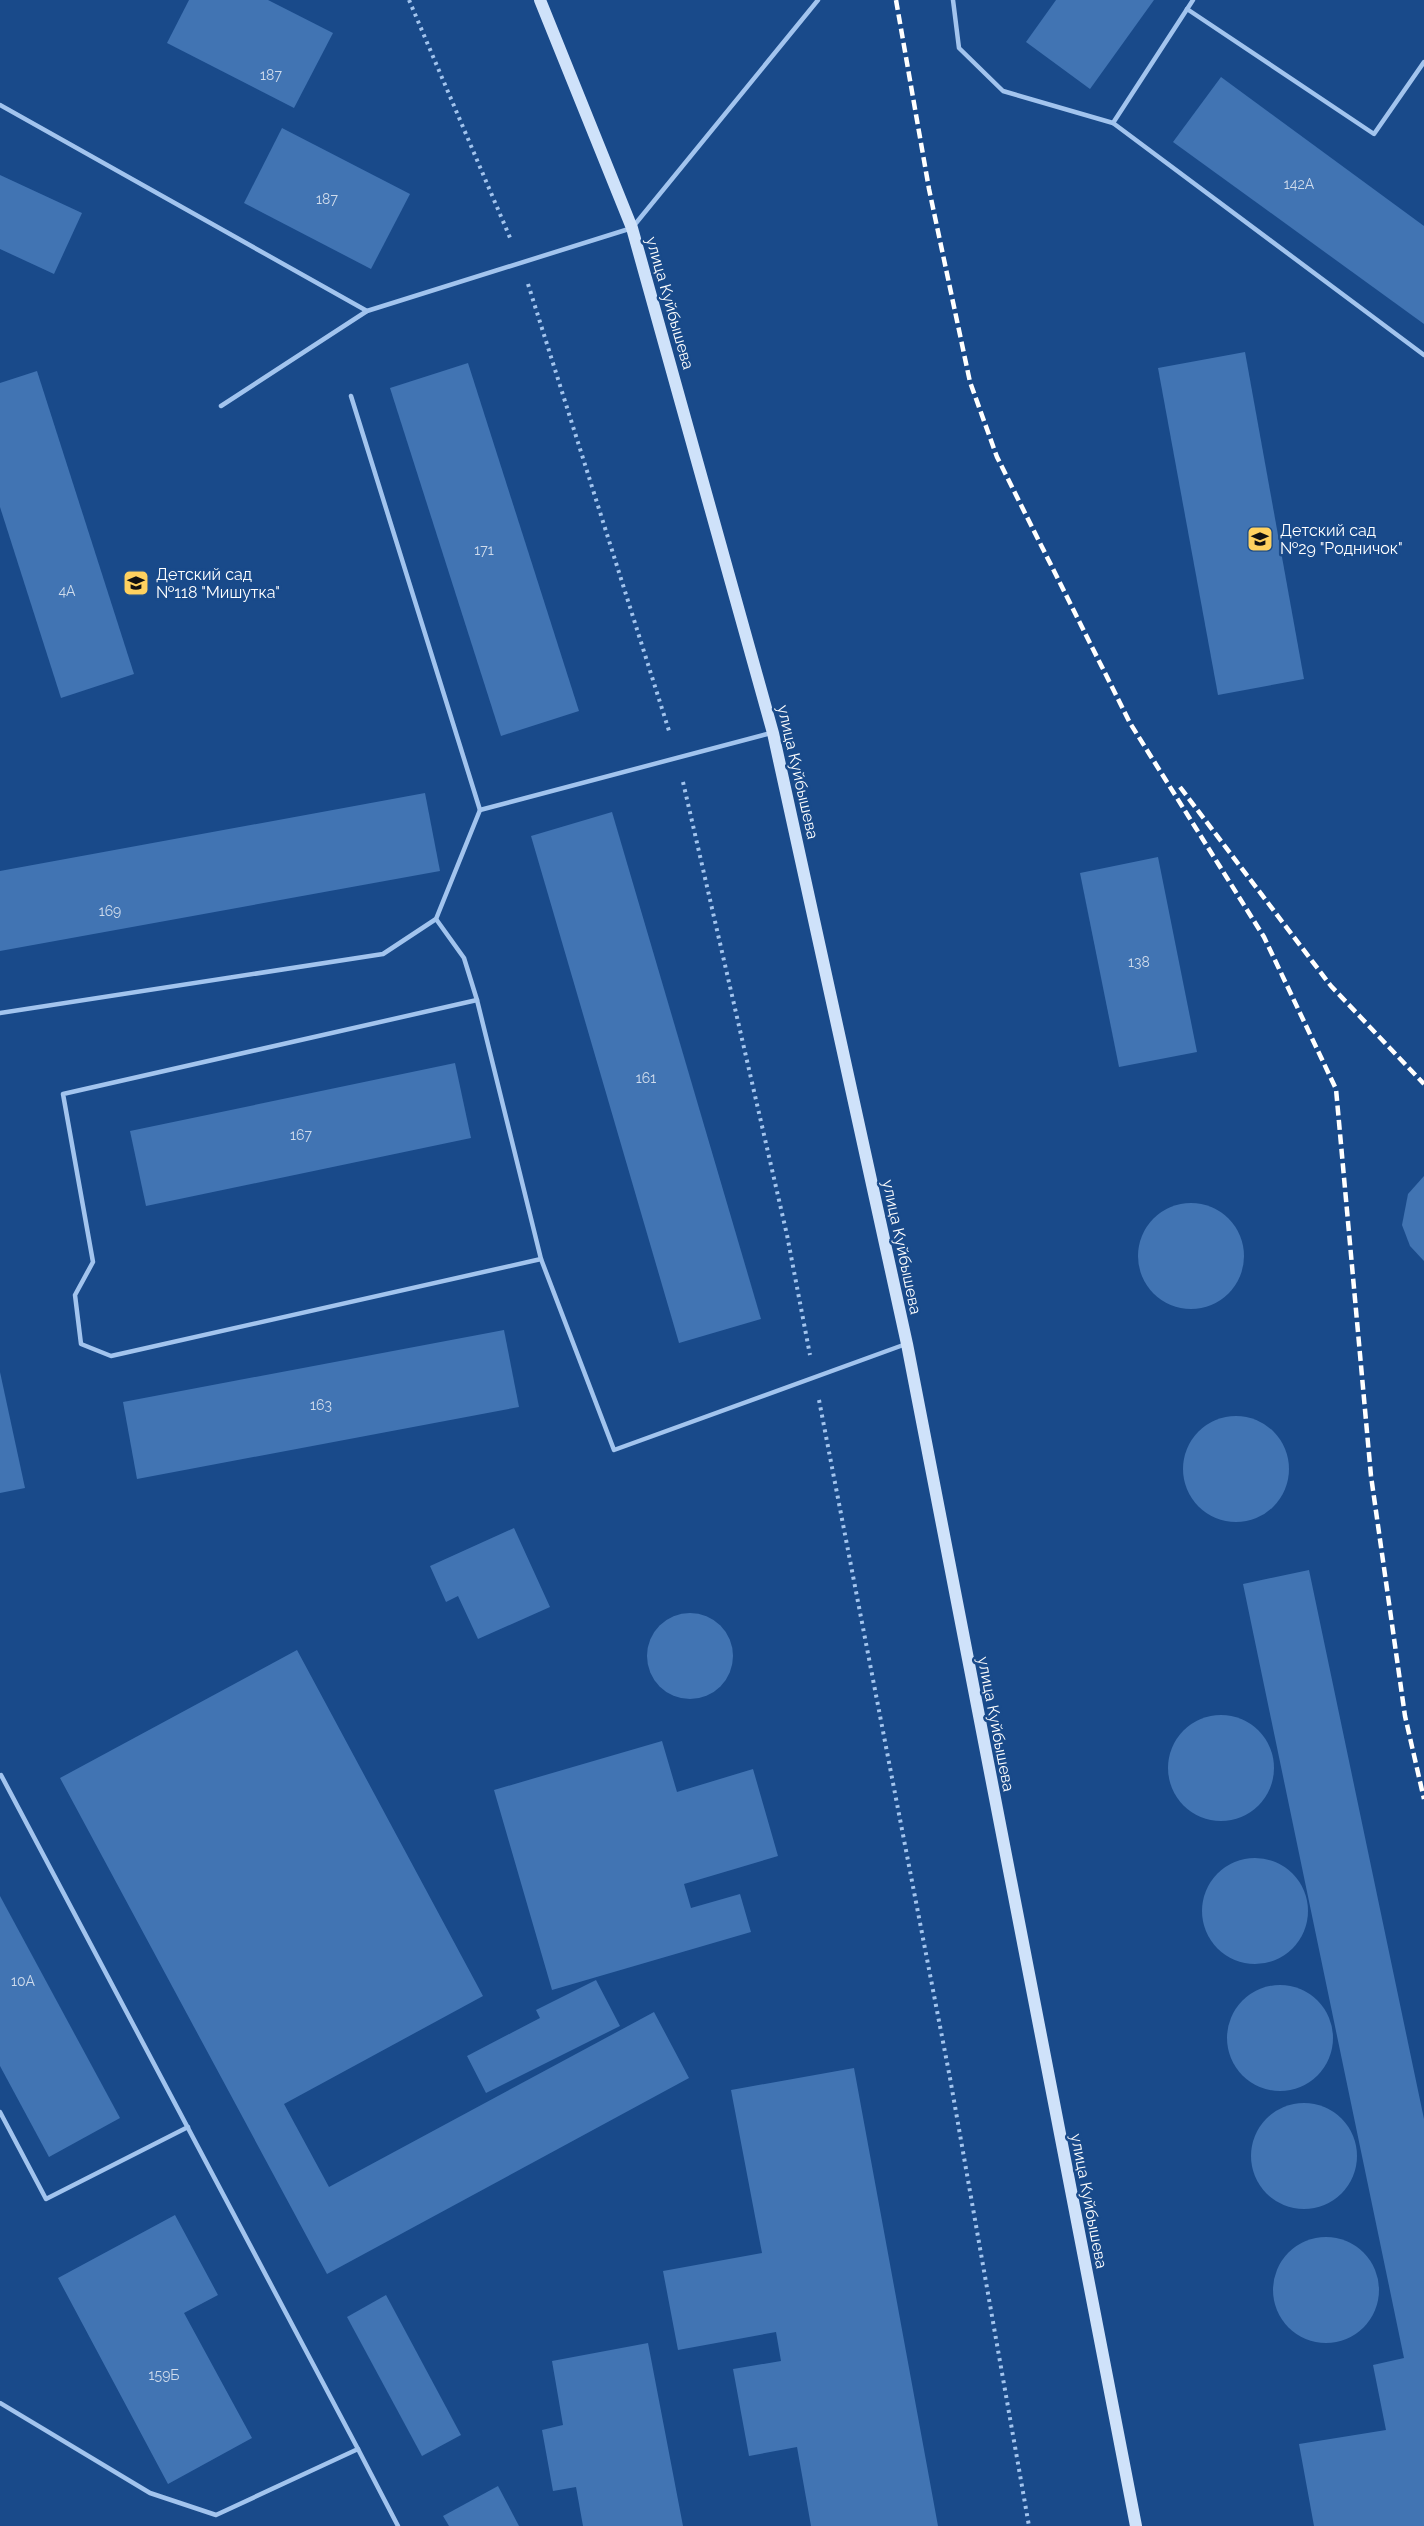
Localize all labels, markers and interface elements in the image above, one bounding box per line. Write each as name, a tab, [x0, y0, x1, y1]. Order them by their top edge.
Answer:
house number: 187	[260, 67, 282, 83]
house number: 142А	[1284, 176, 1315, 192]
house number: 187	[316, 191, 338, 207]
street label: улица Куйбышева	[642, 234, 698, 372]
place label: Детский сад №29 "Родничок"	[1280, 521, 1403, 558]
school or university icon: Детский сад №29 "Родничок"	[1245, 524, 1275, 554]
house number: 171	[474, 542, 494, 558]
place label: Детский сад №118 "Мишутка"	[156, 565, 280, 602]
school or university icon: Детский сад №118 "Мишутка"	[121, 568, 151, 598]
house number: 4А	[58, 583, 76, 599]
street label: улица Куйбышева	[773, 703, 823, 841]
house number: 169	[99, 903, 121, 919]
house number: 138	[1128, 954, 1150, 970]
house number: 161	[636, 1070, 656, 1086]
house number: 167	[290, 1127, 312, 1143]
street label: улица Куйбышева	[878, 1178, 926, 1316]
house number: 163	[310, 1397, 332, 1413]
street label: улица Куйбышева	[974, 1655, 1018, 1793]
house number: 10А	[11, 1973, 35, 1989]
street label: улица Куйбышева	[1067, 2132, 1111, 2270]
house number: 159Б	[149, 2367, 179, 2383]

